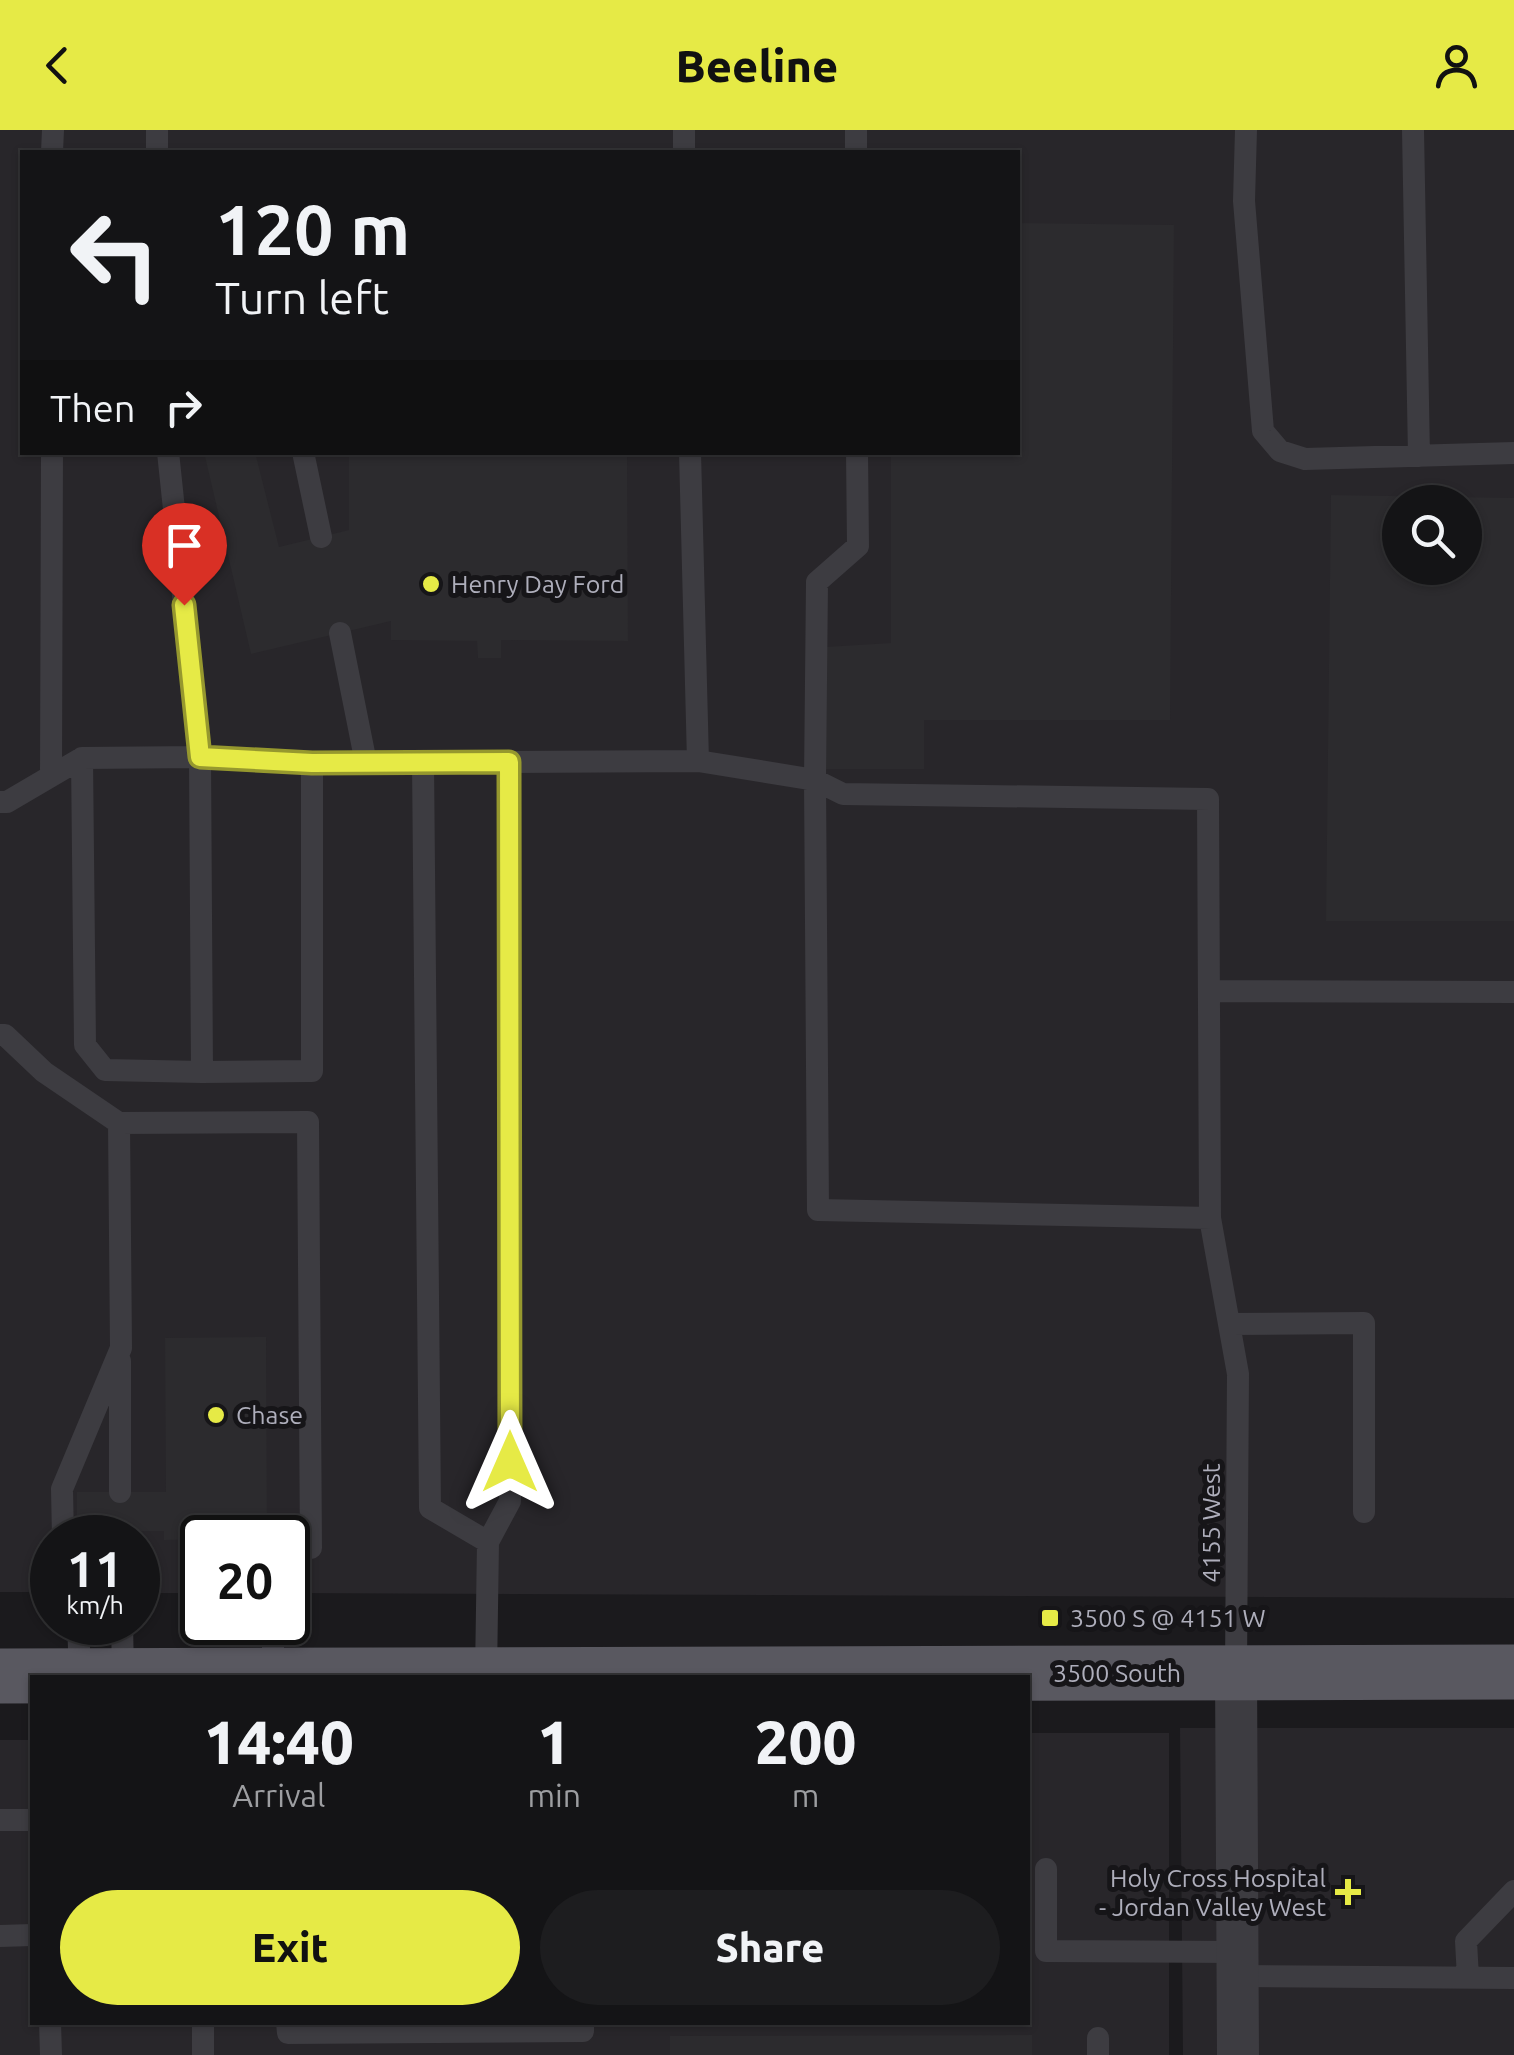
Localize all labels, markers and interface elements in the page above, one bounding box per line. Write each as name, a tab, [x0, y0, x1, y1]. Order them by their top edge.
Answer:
icon: back	[30, 38, 85, 93]
icon: person	[1429, 38, 1484, 93]
text: Beeline	[676, 40, 838, 91]
icon: left	[50, 190, 180, 320]
text: 120 m	[215, 190, 410, 268]
text: Turn left	[215, 272, 389, 323]
icon: right	[156, 380, 211, 435]
text: Then	[50, 387, 136, 429]
map controls	[1382, 485, 1482, 585]
button: search	[1382, 485, 1482, 585]
pin	[142, 503, 227, 606]
icon: arrive	[157, 518, 212, 573]
place label: Henry Day Ford	[451, 570, 624, 598]
marker: Henry Day Ford	[420, 573, 442, 595]
place label: Chase	[236, 1401, 303, 1429]
marker: Chase	[205, 1404, 227, 1426]
position arrow	[458, 1410, 562, 1514]
street label: 4155 West	[1197, 1463, 1225, 1583]
speed limit sign: 20	[180, 1515, 310, 1645]
text: 11	[67, 1540, 123, 1596]
text: km/h	[66, 1591, 124, 1619]
place label: 3500 S @ 4151 W	[1070, 1604, 1266, 1632]
marker: 3500 S @ 4151 W	[1039, 1607, 1061, 1629]
street label: 3500 South	[1053, 1659, 1181, 1687]
text: 14:40	[204, 1708, 354, 1775]
text: 1	[537, 1708, 571, 1775]
text: 200	[755, 1708, 856, 1775]
text: Arrival	[232, 1777, 325, 1813]
text: min	[527, 1777, 581, 1813]
text: m	[792, 1777, 819, 1813]
place label: Holy Cross Hospital - Jordan Valley West	[1099, 1864, 1326, 1921]
marker: Holy Cross Hospital - Jordan Valley West	[1335, 1879, 1361, 1905]
button: Exit	[60, 1890, 520, 2005]
button: Share	[540, 1890, 1000, 2005]

